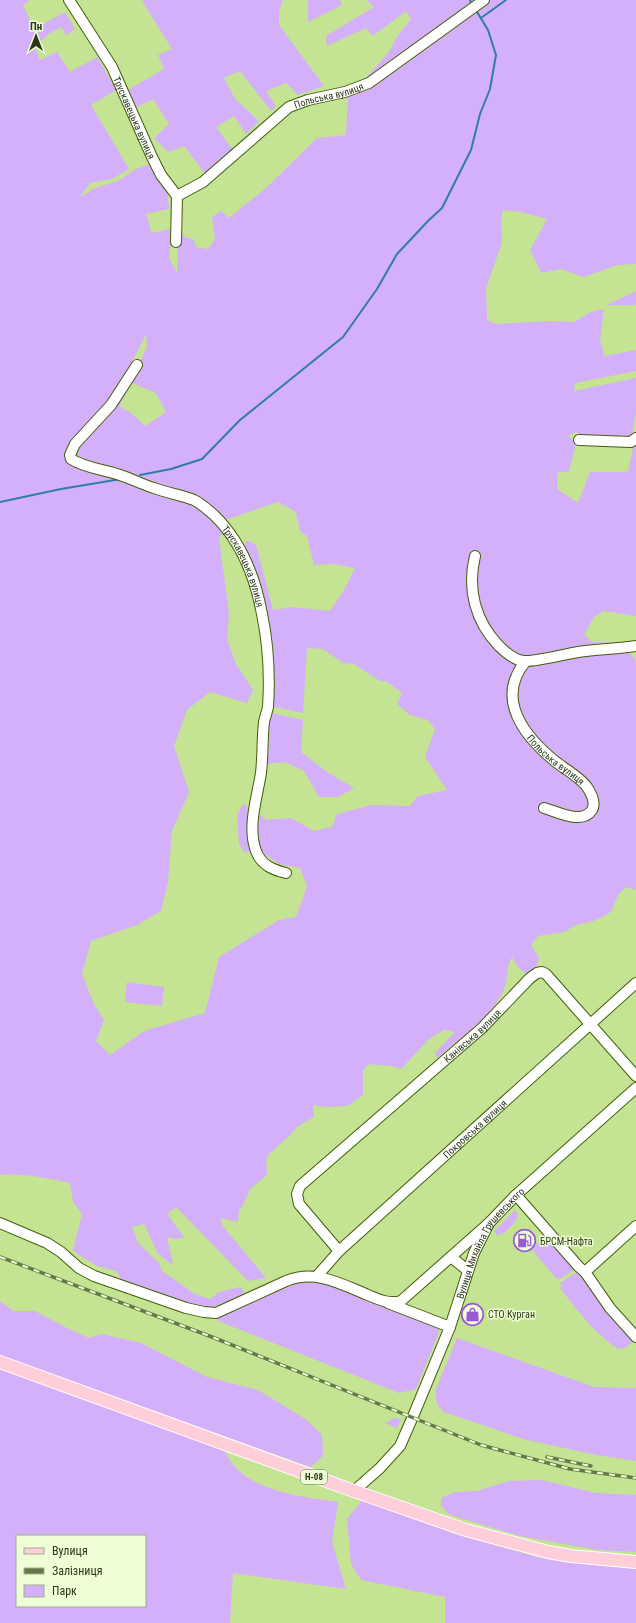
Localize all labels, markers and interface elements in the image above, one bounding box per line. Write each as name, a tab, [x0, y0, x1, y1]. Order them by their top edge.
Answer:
north arrow	[16, 16, 56, 56]
text: Пн	[30, 20, 42, 33]
street label: Трускавецька вулиця	[111, 75, 158, 161]
street label: Польська вулиця	[292, 80, 365, 110]
street label: Трускавецька вулиця	[220, 523, 266, 608]
street label: Польська вулиця	[525, 732, 587, 787]
street label: Канівська вулиця	[441, 1007, 503, 1064]
street label: Покровська вулиця	[441, 1097, 509, 1160]
street label: Вулиця Михайла Грушевського	[454, 1185, 526, 1300]
fuel station icon: БРСМ-Нафта	[511, 1228, 537, 1254]
place label: БРСМ-Нафта	[540, 1236, 593, 1247]
shop icon: СТО Курган	[459, 1301, 485, 1327]
place label: СТО Курган	[488, 1309, 535, 1320]
road number: Н-08	[301, 1470, 327, 1484]
legend	[16, 1535, 146, 1607]
text: Вулиця	[52, 1544, 88, 1558]
text: Залізниця	[52, 1564, 103, 1578]
text: Парк	[52, 1584, 77, 1598]

